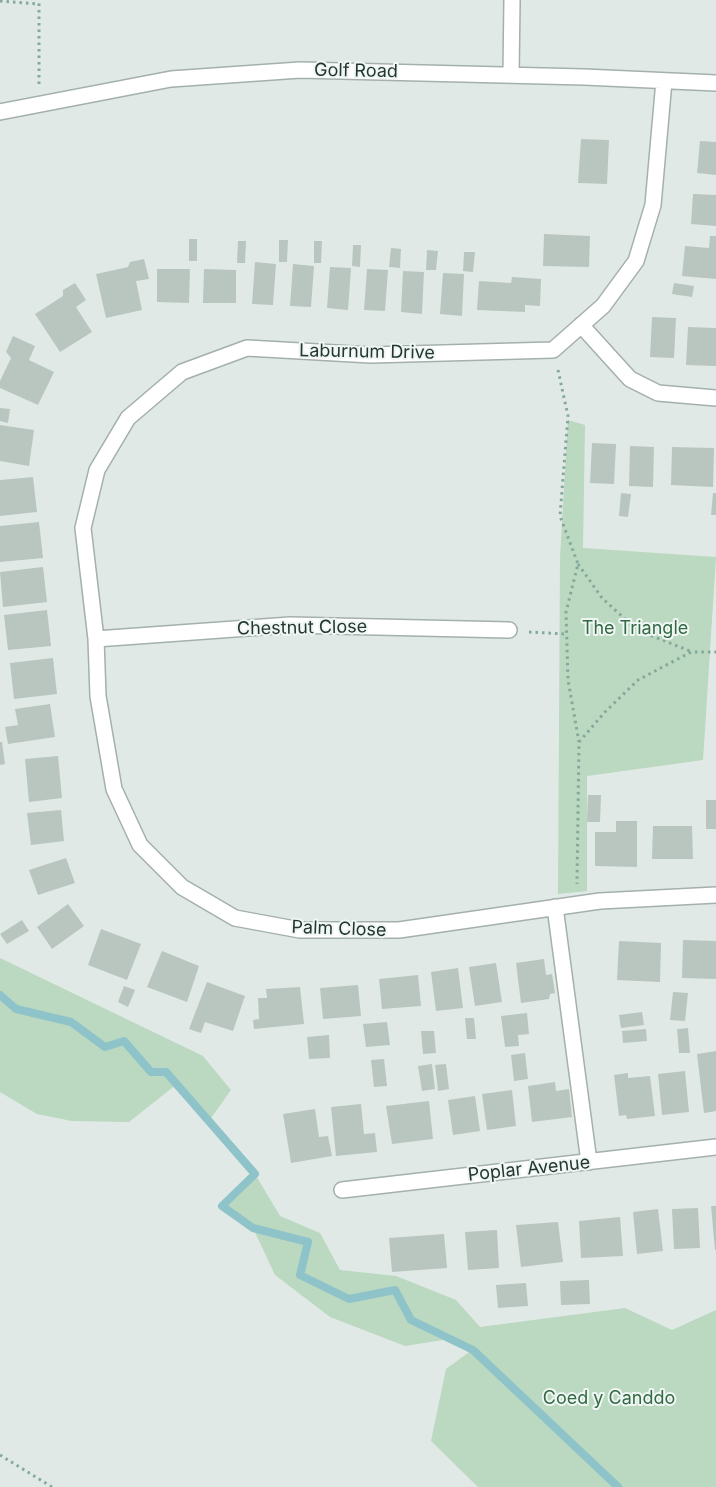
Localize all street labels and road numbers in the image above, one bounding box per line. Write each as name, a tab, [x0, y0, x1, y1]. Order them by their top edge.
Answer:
street label: Golf Road	[314, 59, 398, 83]
street label: Laburnum Drive	[299, 340, 435, 364]
street label: Chestnut Close	[237, 616, 367, 640]
street label: Palm Close	[291, 917, 387, 941]
street label: Poplar Avenue	[467, 1152, 591, 1186]

